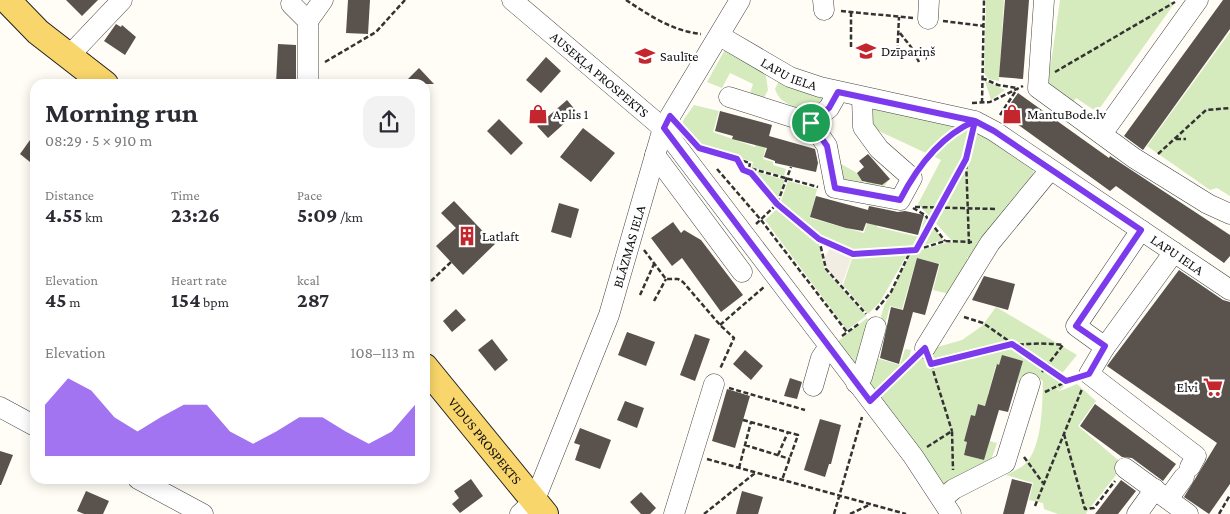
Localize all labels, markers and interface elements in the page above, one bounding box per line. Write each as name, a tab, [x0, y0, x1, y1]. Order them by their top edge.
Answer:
street label: AUSEKĻA PROSPEKTS	[547, 28, 653, 121]
school or university icon: Dzīpariņš	[855, 40, 877, 62]
place label: Dzīpariņš	[881, 43, 935, 61]
school or university icon: Saulīte	[634, 45, 656, 67]
place label: Saulīte	[660, 48, 699, 64]
street label: LAPU IELA	[758, 54, 819, 93]
button: share	[363, 96, 415, 148]
text: Morning run	[45, 97, 198, 128]
pin	[790, 102, 832, 144]
shop icon: Aplis 1	[527, 103, 549, 125]
shop icon: MantuBode.lv	[1001, 103, 1023, 125]
place label: Aplis 1	[553, 106, 589, 122]
place label: MantuBode.lv	[1027, 106, 1107, 122]
icon: arrive	[797, 109, 825, 137]
text: 08:29 · 5 × 910 m	[45, 132, 152, 149]
text: Distance	[45, 187, 94, 203]
text: Time	[171, 187, 200, 203]
text: Pace	[297, 187, 322, 203]
text: 4.55	[45, 203, 82, 227]
text: 23:26	[171, 203, 220, 227]
text: 5:09	[297, 203, 337, 227]
street label: BLĀZMAS IELA	[609, 203, 648, 290]
text: km	[82, 209, 103, 225]
text: /km	[337, 209, 363, 225]
building icon: Latlaft	[456, 225, 478, 247]
place label: Latlaft	[482, 228, 519, 244]
street label: LAPU IELA	[1148, 231, 1207, 278]
text: Elevation	[45, 272, 98, 288]
text: Heart rate	[171, 272, 227, 288]
text: kcal	[297, 272, 320, 288]
text: 45	[45, 288, 67, 312]
text: 154	[171, 288, 200, 312]
text: 287	[297, 288, 329, 312]
text: m	[67, 294, 80, 310]
text: bpm	[200, 294, 229, 310]
text: Elevation	[45, 344, 106, 361]
text: 108–113 m	[350, 344, 415, 361]
supermarket icon: Elvi	[1202, 376, 1224, 398]
place label: Elvi	[1177, 379, 1198, 395]
street label: VIDUS PROSPEKTS	[445, 394, 525, 488]

